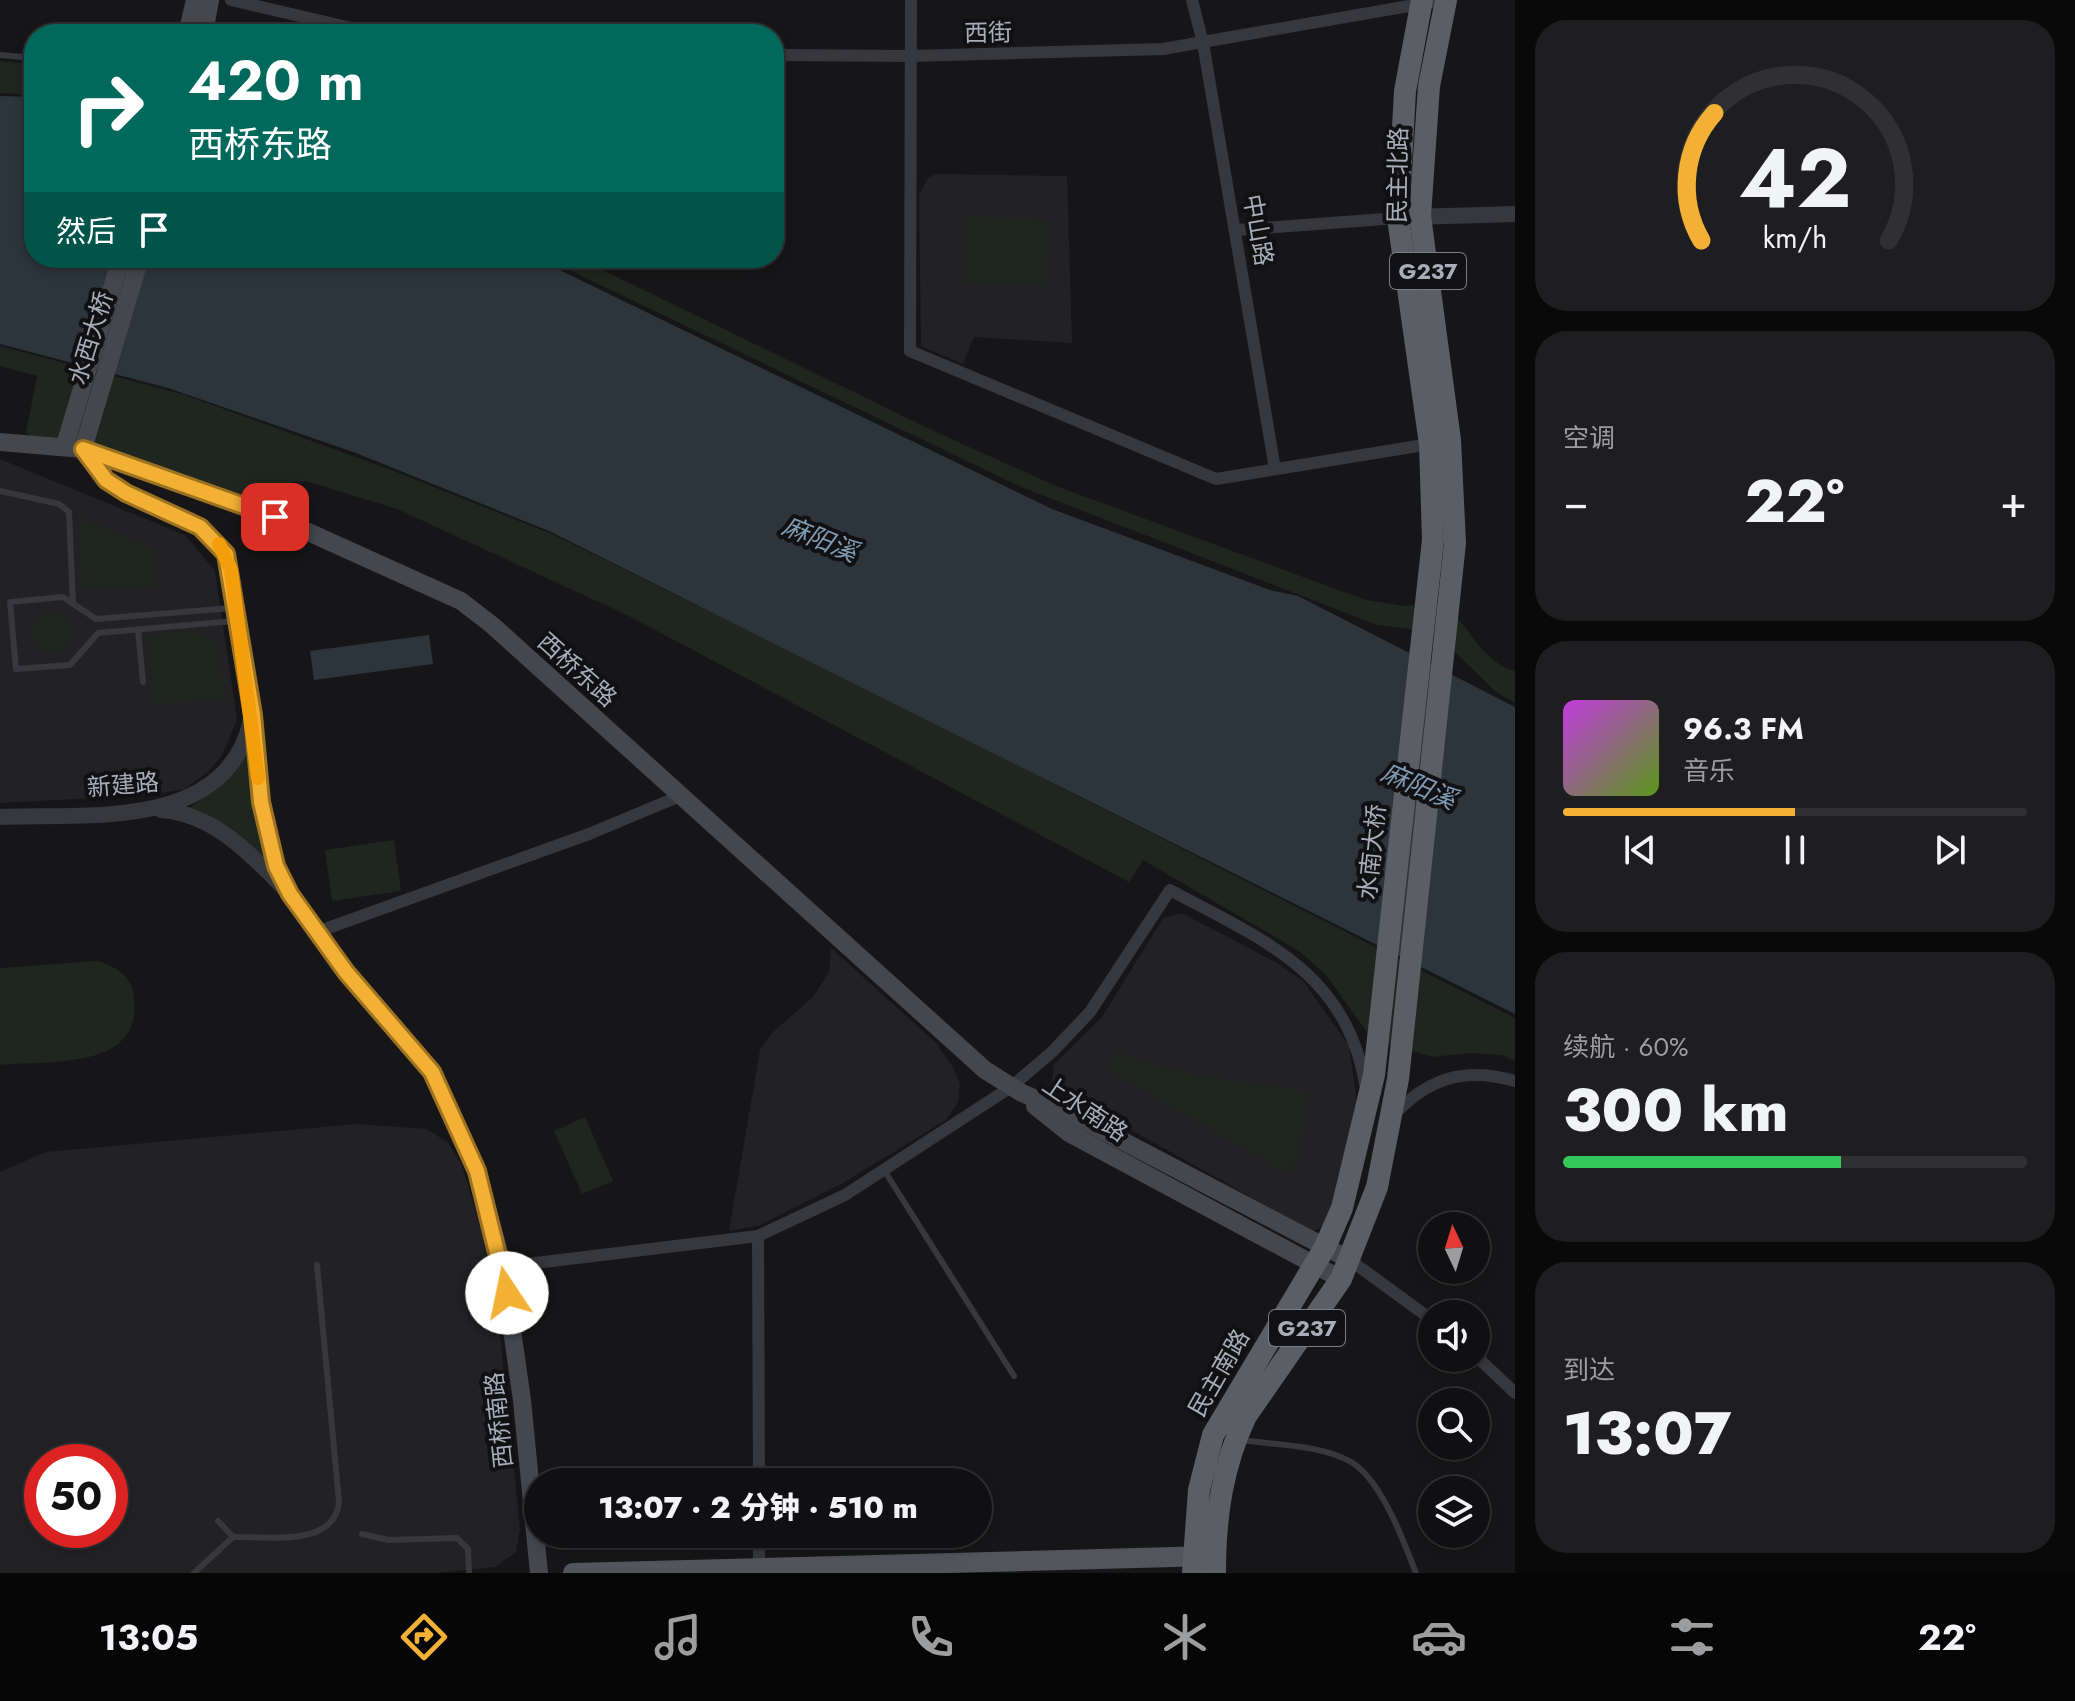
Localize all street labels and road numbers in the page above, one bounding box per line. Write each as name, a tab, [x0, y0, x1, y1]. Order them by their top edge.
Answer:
street label: 西街	[964, 15, 1012, 50]
street label: 民主北路	[1379, 127, 1416, 223]
street label: 中山路	[1235, 191, 1282, 268]
road number: G237	[1390, 253, 1466, 289]
street label: 水西大桥	[60, 287, 121, 389]
street label: 西桥东路	[530, 625, 625, 715]
street label: 新建路	[86, 764, 160, 805]
street label: 水南大桥	[1349, 802, 1394, 902]
street label: 上水南路	[1036, 1067, 1135, 1150]
road number: G237	[1269, 1310, 1345, 1346]
street label: 民主南路	[1179, 1322, 1258, 1423]
street label: 西桥南路	[476, 1370, 521, 1470]

